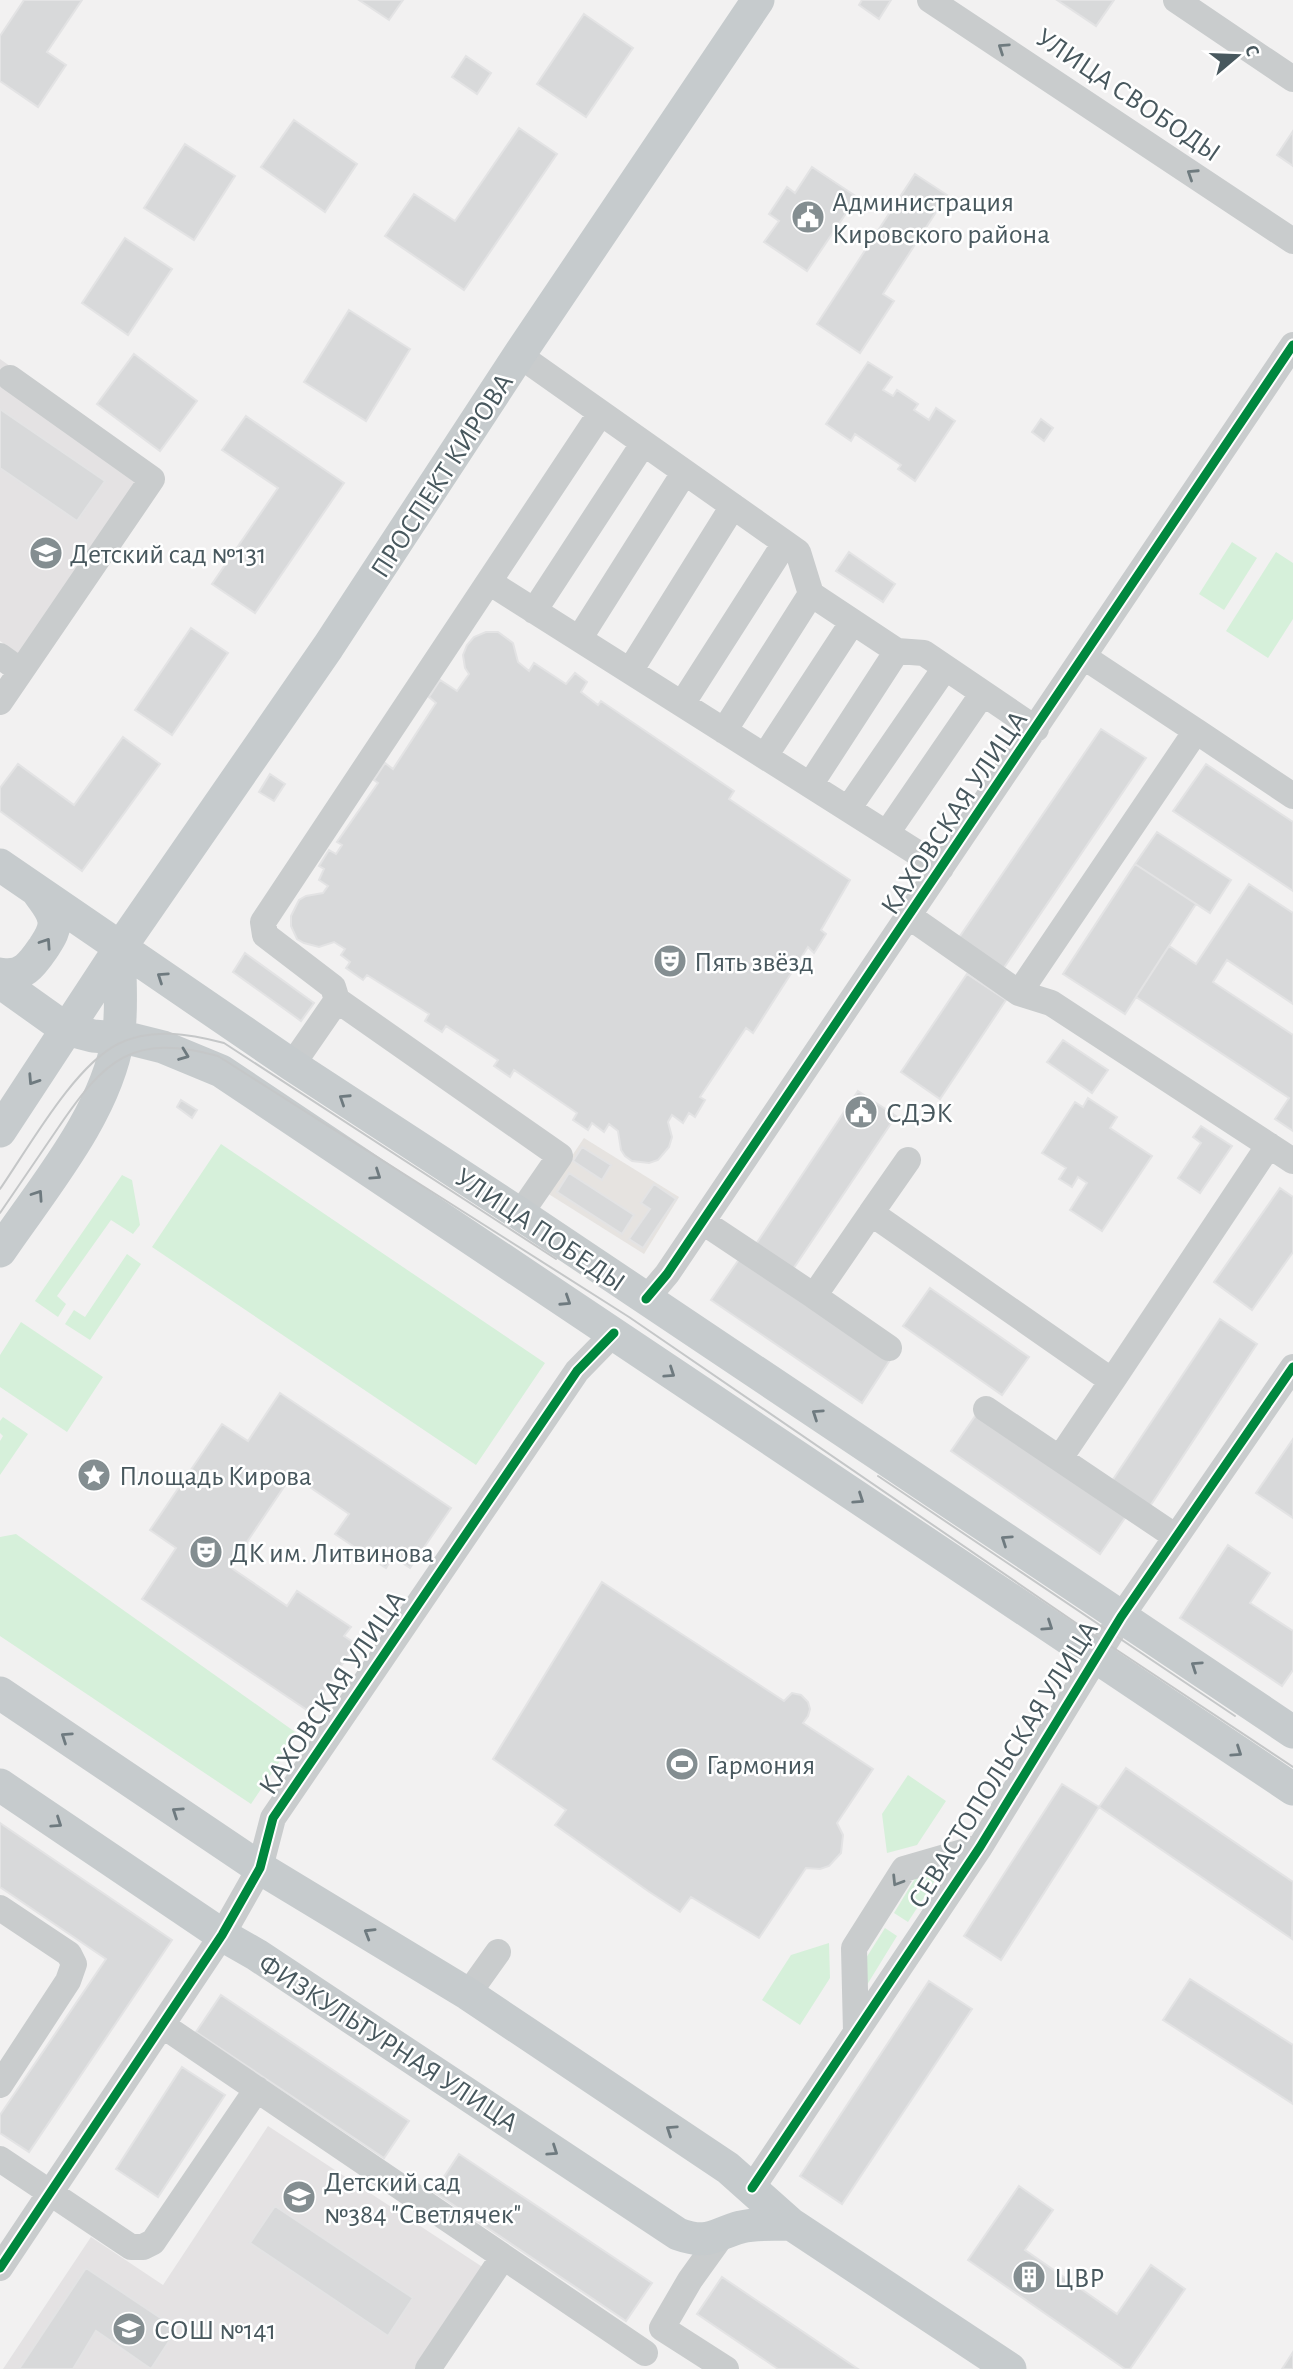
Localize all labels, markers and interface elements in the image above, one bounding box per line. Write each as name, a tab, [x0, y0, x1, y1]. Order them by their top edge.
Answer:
north arrow	[1202, 21, 1272, 91]
street label: УЛИЦА СВОБОДЫ	[1031, 24, 1225, 168]
text: С	[1241, 43, 1262, 59]
one-way arrow	[998, 44, 1011, 56]
one-way arrow	[1187, 169, 1200, 182]
place label: Администрация Кировского района	[832, 189, 1050, 249]
public building icon: Администрация Кировского района	[789, 198, 827, 236]
street label: ПРОСПЕКТ КИРОВА	[366, 369, 519, 583]
school or university icon: Детский сад №131	[27, 534, 65, 572]
place label: Детский сад №131	[70, 541, 267, 569]
street label: КАХОВСКАЯ УЛИЦА	[876, 706, 1033, 920]
one-way arrow	[38, 938, 50, 951]
theatre icon: Пять звёзд	[651, 942, 689, 980]
place label: Пять звёзд	[694, 949, 814, 977]
one-way arrow	[157, 973, 170, 985]
one-way arrow	[177, 1046, 189, 1060]
one-way arrow	[29, 1072, 42, 1085]
public building icon: СДЭК	[842, 1093, 880, 1131]
one-way arrow	[339, 1095, 352, 1107]
place label: СДЭК	[886, 1100, 953, 1128]
street label: УЛИЦА ПОБЕДЫ	[450, 1164, 630, 1298]
one-way arrow	[369, 1167, 382, 1180]
one-way arrow	[30, 1190, 42, 1203]
one-way arrow	[558, 1293, 571, 1305]
one-way arrow	[662, 1365, 675, 1377]
one-way arrow	[812, 1409, 825, 1422]
place icon: Площадь Кирова	[75, 1456, 113, 1494]
place label: Площадь Кирова	[119, 1463, 312, 1491]
one-way arrow	[851, 1491, 864, 1503]
theatre icon: ДК им. Литвинова	[187, 1533, 225, 1571]
one-way arrow	[1001, 1535, 1014, 1548]
place label: ДК им. Литвинова	[230, 1540, 434, 1568]
street label: КАХОВСКАЯ УЛИЦА	[254, 1586, 411, 1800]
street label: СЕВАСТОПОЛЬСКАЯ УЛИЦА	[904, 1616, 1104, 1914]
one-way arrow	[1040, 1618, 1053, 1630]
one-way arrow	[1190, 1662, 1203, 1675]
one-way arrow	[61, 1733, 74, 1746]
one-way arrow	[1230, 1743, 1243, 1756]
sports icon: Гармония	[663, 1745, 701, 1783]
place label: Гармония	[706, 1752, 815, 1780]
one-way arrow	[172, 1807, 185, 1820]
one-way arrow	[49, 1815, 62, 1828]
one-way arrow	[892, 1873, 905, 1886]
one-way arrow	[364, 1928, 377, 1941]
street label: ФИЗКУЛЬТУРНАЯ УЛИЦА	[253, 1949, 523, 2138]
one-way arrow	[666, 2126, 679, 2138]
one-way arrow	[545, 2143, 558, 2155]
place label: Детский сад №384 "Светлячек"	[324, 2169, 521, 2229]
school or university icon: Детский сад №384 "Светлячек"	[280, 2178, 318, 2216]
building icon: ЦВР	[1010, 2258, 1048, 2296]
place label: ЦВР	[1054, 2265, 1104, 2293]
school or university icon: СОШ №141	[110, 2310, 148, 2348]
place label: СОШ №141	[154, 2317, 276, 2345]

